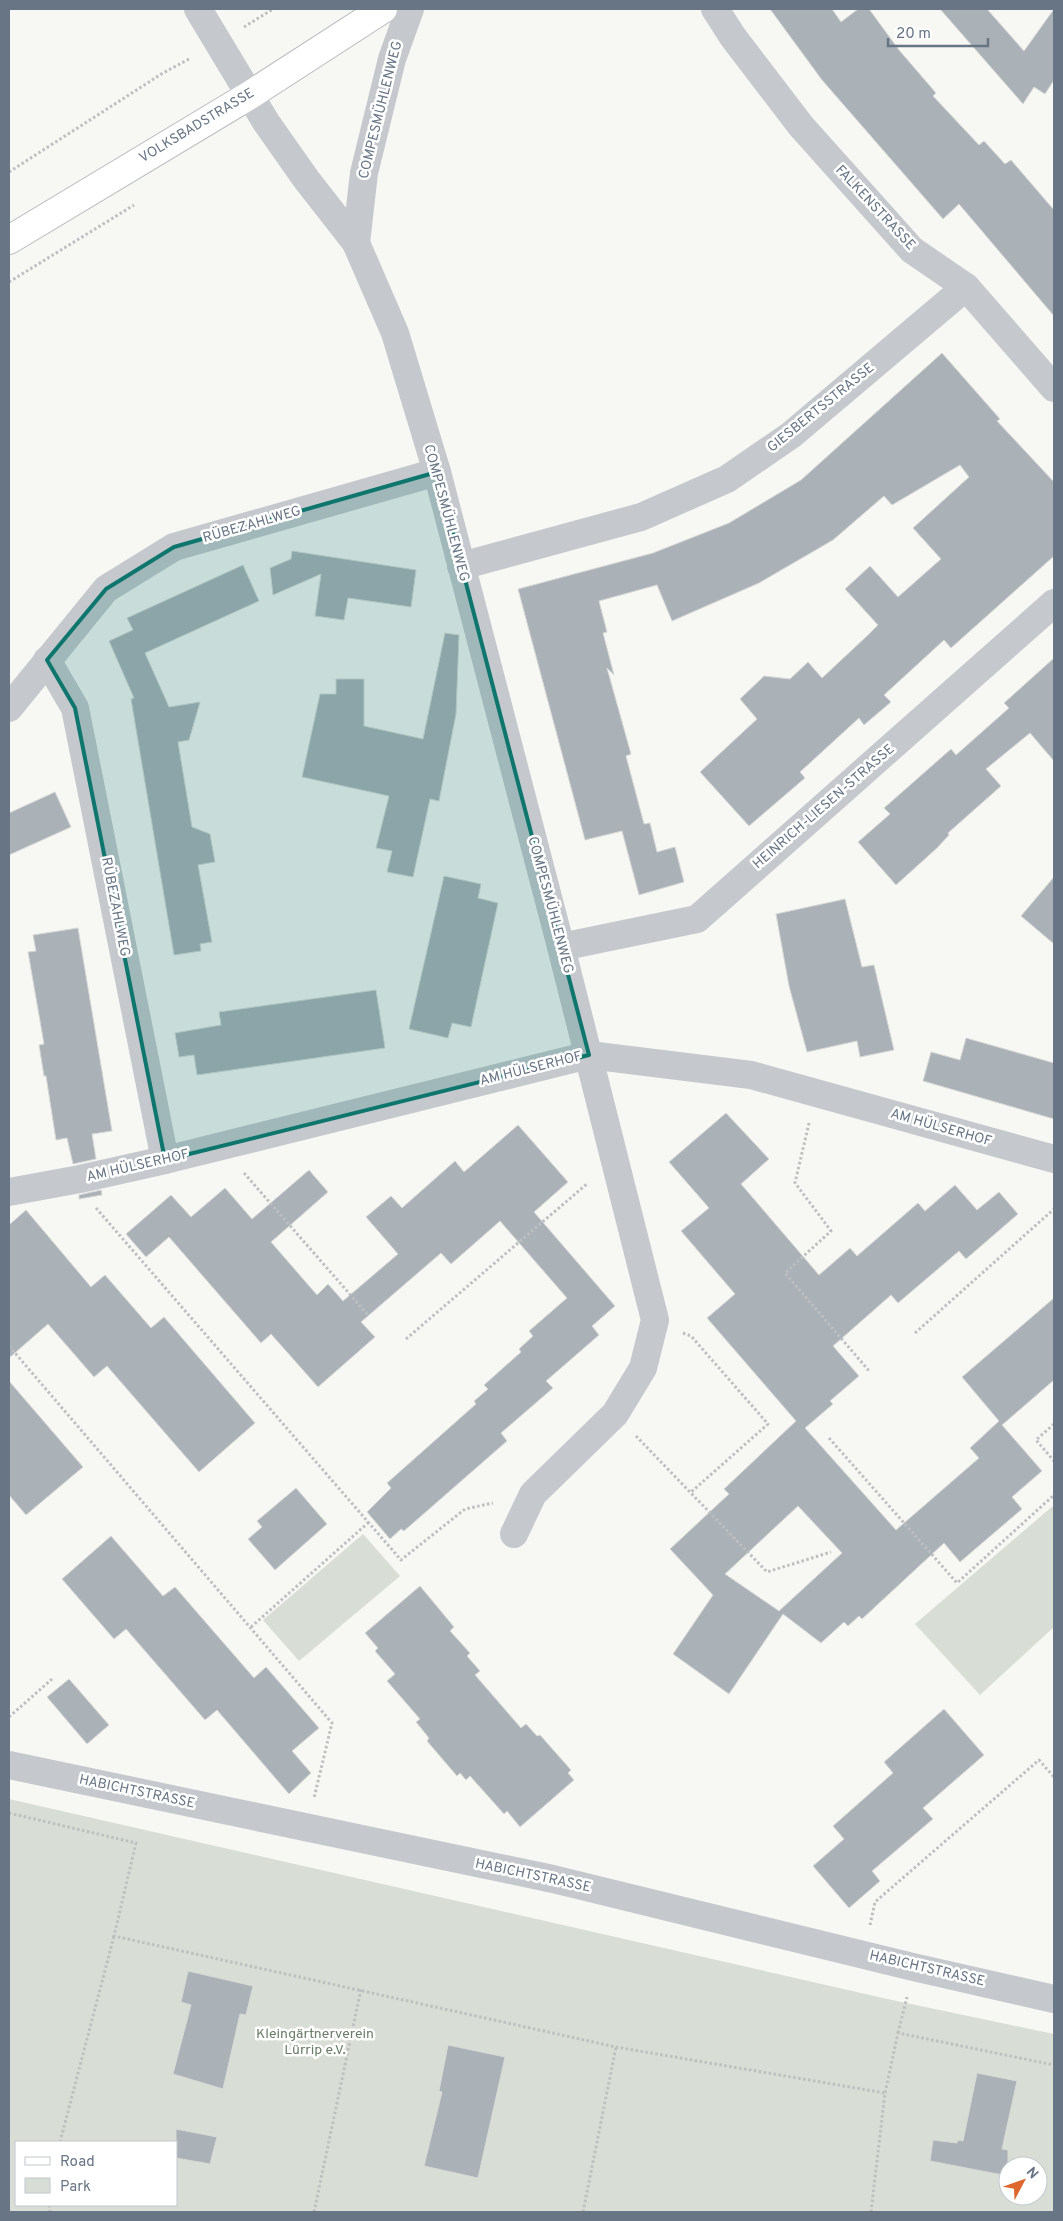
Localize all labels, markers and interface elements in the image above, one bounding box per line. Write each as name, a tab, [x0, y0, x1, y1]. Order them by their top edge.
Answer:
scale bar	[888, 15, 988, 47]
text: 20 m	[896, 25, 931, 44]
street label: COMPESMÜHLENWEG	[355, 39, 406, 181]
street label: VOLKSBADSTRASSE	[136, 85, 258, 167]
street label: FALKENSTRASSE	[831, 162, 919, 254]
street label: GIESBERTSSTRASSE	[764, 360, 878, 456]
street label: COMPESMÜHLENWEG	[419, 442, 473, 583]
street label: RÜBEZAHLWEG	[201, 502, 303, 547]
street label: HEINRICH-LIESEN-STRASSE	[750, 741, 898, 873]
street label: COMPESMÜHLENWEG	[523, 834, 577, 975]
street label: RÜBEZAHLWEG	[97, 856, 134, 958]
street label: AM HÜLSERHOF	[478, 1047, 584, 1090]
street label: AM HÜLSERHOF	[888, 1104, 994, 1151]
street label: AM HÜLSERHOF	[85, 1145, 191, 1186]
street label: HABICHTSTRASSE	[77, 1771, 197, 1813]
street label: HABICHTSTRASSE	[473, 1855, 593, 1897]
street label: HABICHTSTRASSE	[868, 1947, 986, 1991]
park label: Kleingärtnerverein Lürrip e.V.	[256, 2026, 374, 2059]
legend	[15, 2141, 178, 2206]
text: Road	[60, 2153, 95, 2172]
north arrow	[998, 2156, 1048, 2206]
text: N	[1022, 2164, 1041, 2183]
text: Park	[60, 2178, 91, 2197]

